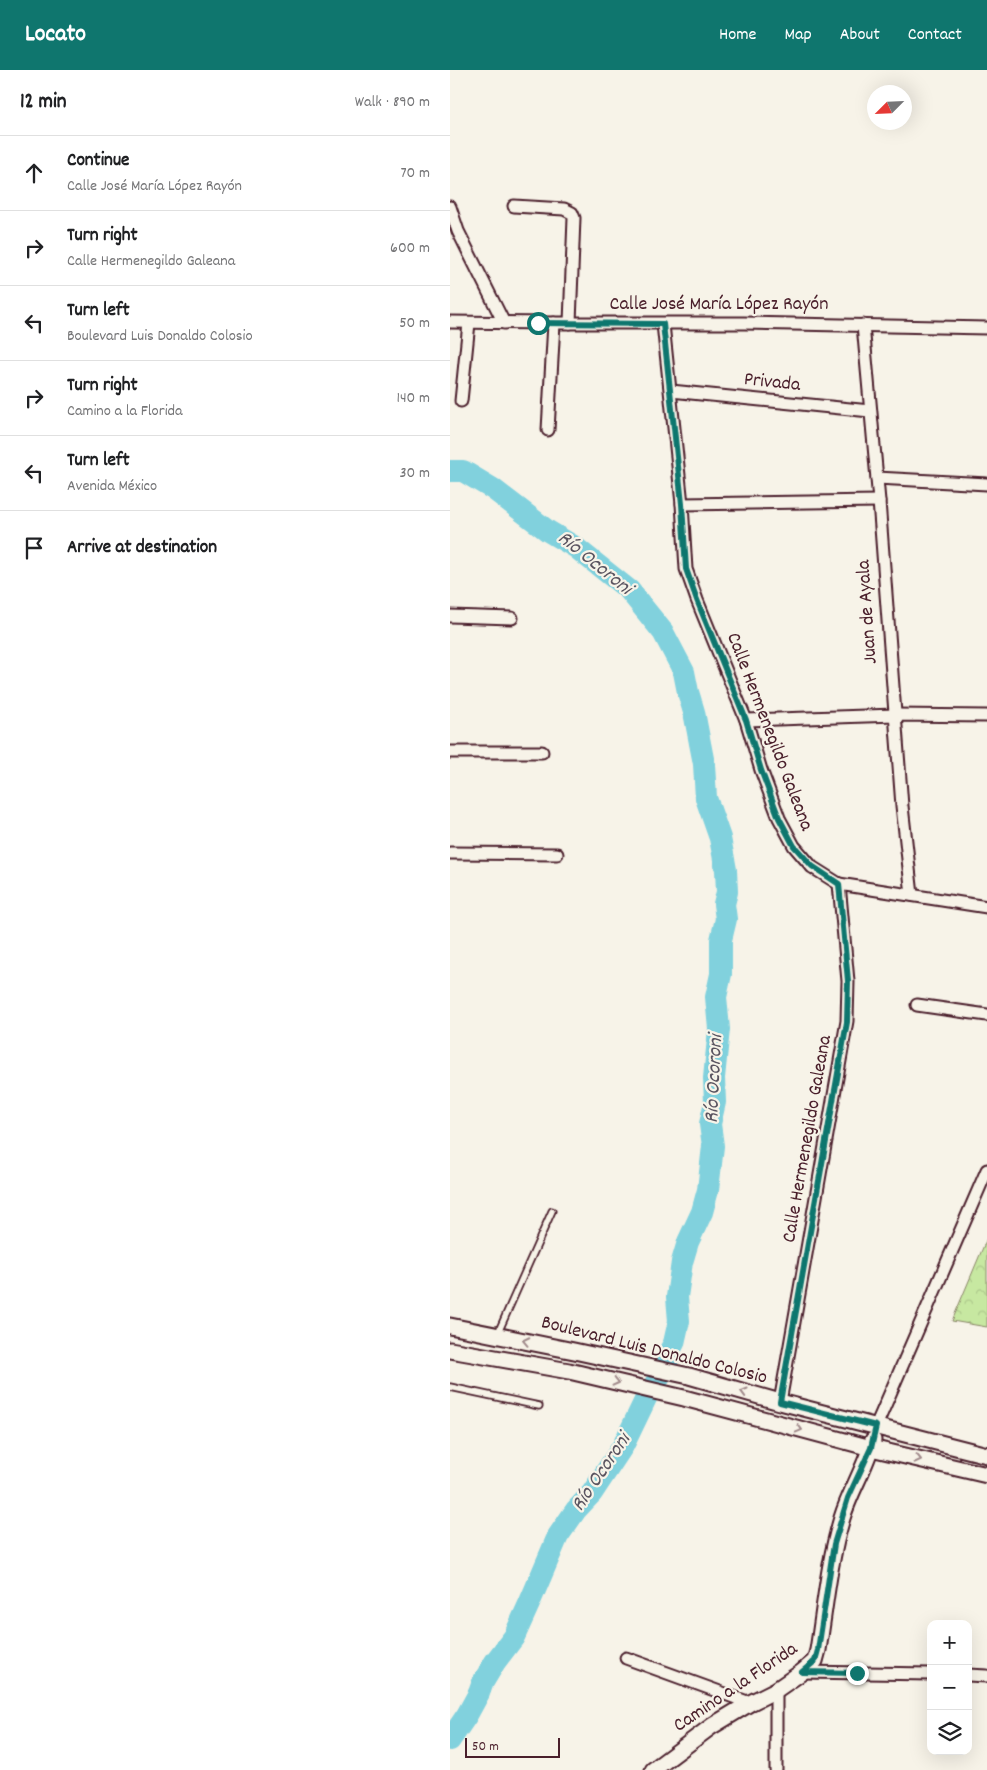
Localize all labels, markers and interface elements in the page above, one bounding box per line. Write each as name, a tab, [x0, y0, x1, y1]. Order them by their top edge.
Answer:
text: Locato	[25, 18, 86, 52]
text: Home	[719, 23, 756, 48]
text: Map	[784, 23, 812, 48]
text: About	[840, 23, 880, 48]
text: Contact	[908, 23, 962, 48]
north arrow	[867, 85, 912, 130]
text: 12 min	[20, 88, 67, 118]
text: Walk · 890 m	[355, 91, 430, 114]
text: Continue	[67, 148, 129, 175]
icon: ahead	[20, 159, 48, 187]
text: 70 m	[400, 162, 430, 185]
text: Calle José María López Rayón	[67, 175, 242, 198]
text: Turn right	[67, 223, 138, 250]
icon: right	[20, 234, 48, 262]
text: 600 m	[390, 237, 430, 260]
text: Calle Hermenegildo Galeana	[67, 250, 235, 273]
street label: Calle José María López Rayón	[610, 291, 828, 319]
text: Turn left	[67, 298, 130, 325]
icon: left	[20, 309, 48, 337]
text: 50 m	[399, 312, 430, 335]
route start	[527, 312, 550, 335]
text: Boulevard Luis Donaldo Colosio	[67, 325, 253, 348]
street label: Privada	[742, 366, 802, 400]
text: Turn right	[67, 373, 138, 400]
icon: right	[20, 384, 48, 412]
text: 140 m	[396, 387, 430, 410]
text: Camino a la Florida	[67, 400, 183, 423]
text: Turn left	[67, 448, 130, 475]
icon: left	[20, 459, 48, 487]
text: 30 m	[400, 462, 430, 485]
text: Avenida México	[67, 475, 157, 498]
water label: Río Ocoroni	[550, 524, 640, 606]
icon: arrive	[20, 534, 48, 562]
text: Arrive at destination	[67, 535, 217, 562]
street label: Juan de Ayala	[850, 558, 886, 665]
street label: Calle Hermenegildo Galeana	[718, 629, 820, 836]
water label: Río Ocoroni	[698, 1031, 732, 1124]
street label: Calle Hermenegildo Galeana	[776, 1032, 840, 1245]
street label: Boulevard Luis Donaldo Colosio	[538, 1309, 770, 1393]
one-way arrow	[521, 1336, 530, 1346]
one-way arrow	[612, 1376, 621, 1387]
one-way arrow	[740, 1387, 749, 1398]
one-way arrow	[794, 1423, 803, 1433]
water label: Río Ocoroni	[565, 1425, 641, 1518]
one-way arrow	[914, 1453, 923, 1464]
map controls	[927, 1620, 972, 1755]
button: +	[927, 1620, 972, 1665]
street label: Camino a la Florida	[668, 1636, 804, 1740]
route end	[846, 1662, 869, 1685]
button: −	[927, 1665, 972, 1710]
button: layers	[927, 1710, 972, 1755]
scale bar	[465, 1735, 560, 1758]
text: 50 m	[472, 1737, 499, 1757]

